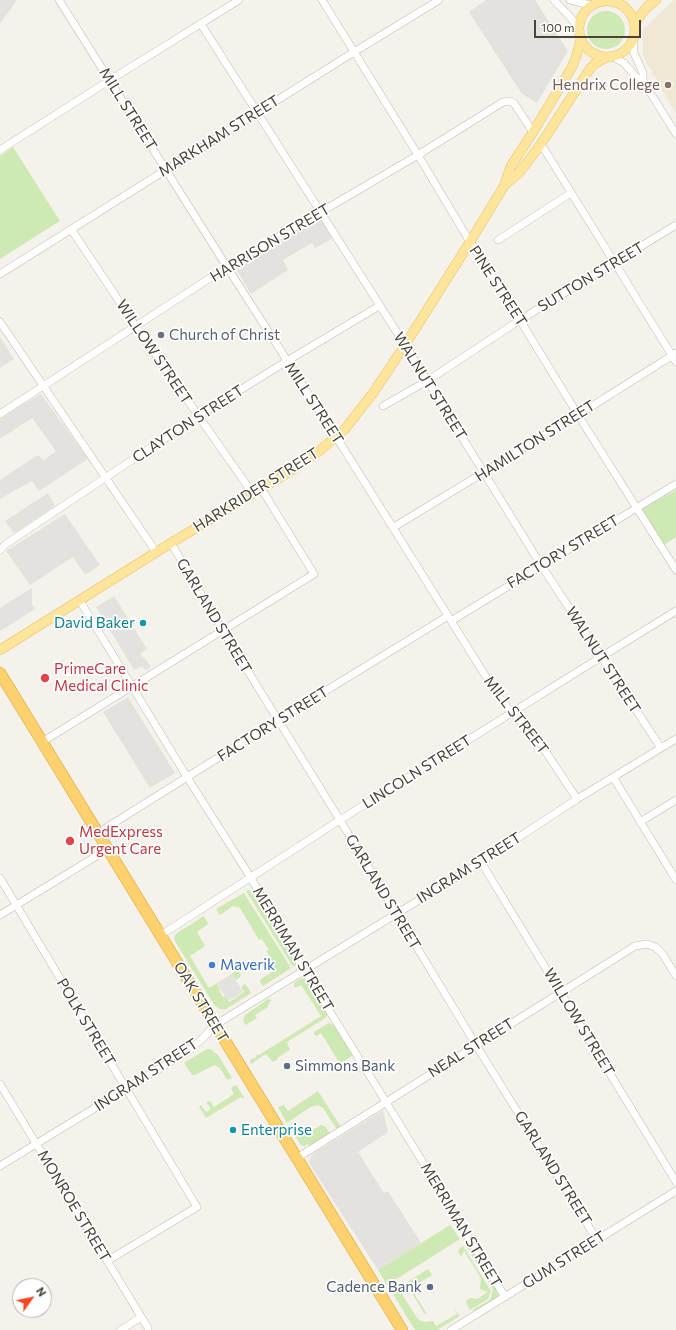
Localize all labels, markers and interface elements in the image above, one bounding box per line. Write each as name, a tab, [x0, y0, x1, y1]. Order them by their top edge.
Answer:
scale bar	[536, 12, 643, 38]
text: 100 m	[541, 20, 575, 34]
street label: MILL STREET	[95, 64, 161, 154]
place label: Hendrix College	[552, 76, 660, 94]
marker: Hendrix College	[663, 80, 673, 90]
street label: MARKHAM STREET	[155, 91, 283, 181]
street label: HARRISON STREET	[207, 200, 333, 286]
street label: SUTTON STREET	[535, 238, 647, 316]
street label: PINE STREET	[465, 242, 531, 330]
street label: WILLOW STREET	[112, 296, 196, 408]
place label: Church of Christ	[169, 326, 280, 344]
street label: WALNUT STREET	[390, 329, 470, 443]
marker: Church of Christ	[156, 330, 166, 340]
street label: MILL STREET	[281, 359, 347, 447]
street label: CLAYTON STREET	[129, 381, 247, 467]
street label: HAMILTON STREET	[471, 397, 599, 485]
street label: HARKRIDER STREET	[190, 444, 322, 536]
street label: FACTORY STREET	[504, 511, 622, 593]
street label: GARLAND STREET	[172, 555, 256, 677]
street label: WALNUT STREET	[562, 603, 644, 717]
place label: David Baker	[54, 614, 135, 632]
marker: David Baker	[138, 618, 148, 628]
place label: PrimeCare Medical Clinic	[54, 660, 149, 695]
marker: PrimeCare Medical Clinic	[39, 672, 51, 684]
street label: MILL STREET	[480, 672, 552, 758]
street label: FACTORY STREET	[214, 683, 332, 765]
street label: LINCOLN STREET	[359, 731, 475, 813]
place label: MedExpress Urgent Care	[79, 823, 163, 858]
street label: INGRAM STREET	[413, 829, 525, 907]
street label: GARLAND STREET	[341, 831, 425, 953]
marker: MedExpress Urgent Care	[64, 835, 76, 847]
street label: MERRIMAN STREET	[249, 883, 337, 1015]
place label: Maverik	[220, 956, 275, 974]
street label: OAK STREET	[170, 958, 232, 1046]
marker: Maverik	[207, 960, 217, 970]
street label: WILLOW STREET	[540, 965, 618, 1079]
street label: POLK STREET	[53, 975, 119, 1069]
street label: NEAL STREET	[425, 1014, 517, 1082]
street label: INGRAM STREET	[91, 1035, 201, 1115]
place label: Simmons Bank	[295, 1057, 395, 1075]
marker: Simmons Bank	[282, 1061, 292, 1071]
street label: GARLAND STREET	[511, 1108, 595, 1228]
place label: Enterprise	[241, 1121, 312, 1139]
marker: Enterprise	[228, 1125, 238, 1135]
street label: MONROE STREET	[34, 1147, 114, 1265]
street label: MERRIMAN STREET	[417, 1159, 505, 1291]
street label: GUM STREET	[519, 1227, 609, 1293]
north arrow	[12, 1278, 52, 1318]
place label: Cadence Bank	[326, 1278, 422, 1296]
marker: Cadence Bank	[425, 1282, 435, 1292]
text: N	[34, 1285, 49, 1299]

